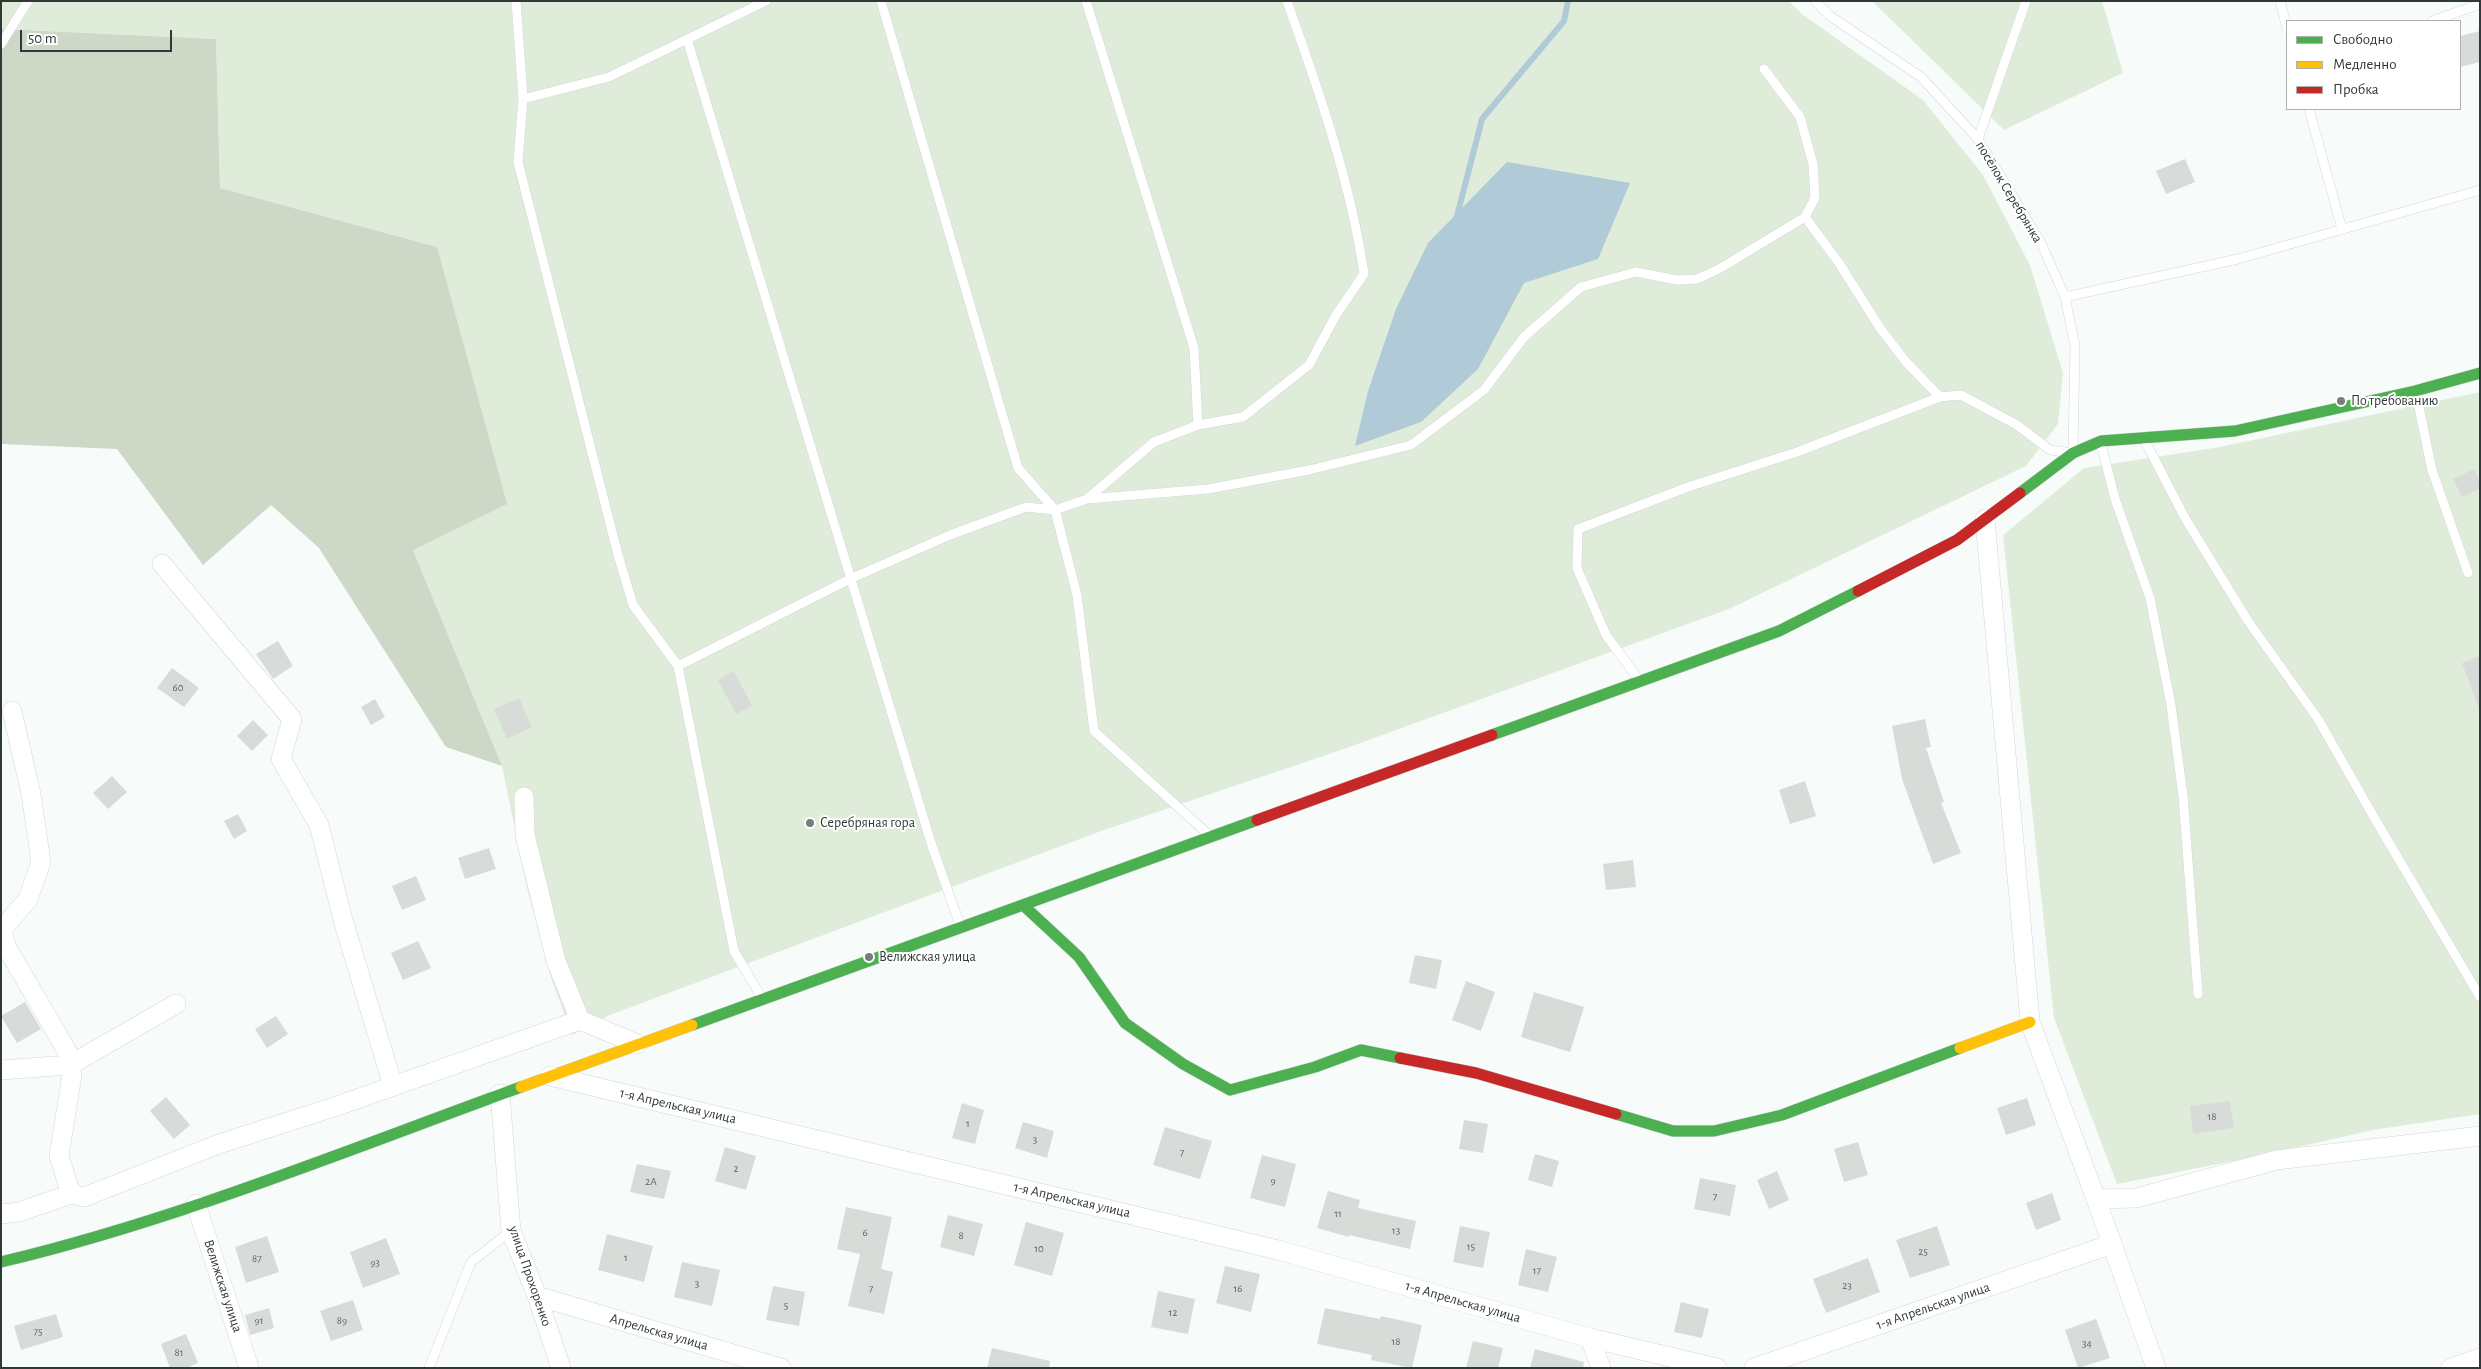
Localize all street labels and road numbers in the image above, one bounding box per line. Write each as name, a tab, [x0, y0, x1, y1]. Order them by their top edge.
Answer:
street label: посёлок Серебрянка	[1972, 138, 2046, 246]
street label: 1-я Апрельская улица	[618, 1084, 738, 1128]
street label: 1-я Апрельская улица	[1012, 1178, 1132, 1222]
street label: улица Прохоренко	[505, 1224, 555, 1328]
street label: Велижская улица	[200, 1237, 246, 1335]
street label: 1-я Апрельская улица	[1403, 1277, 1523, 1327]
street label: 1-я Апрельская улица	[1874, 1279, 1992, 1333]
street label: Апрельская улица	[608, 1310, 710, 1354]

